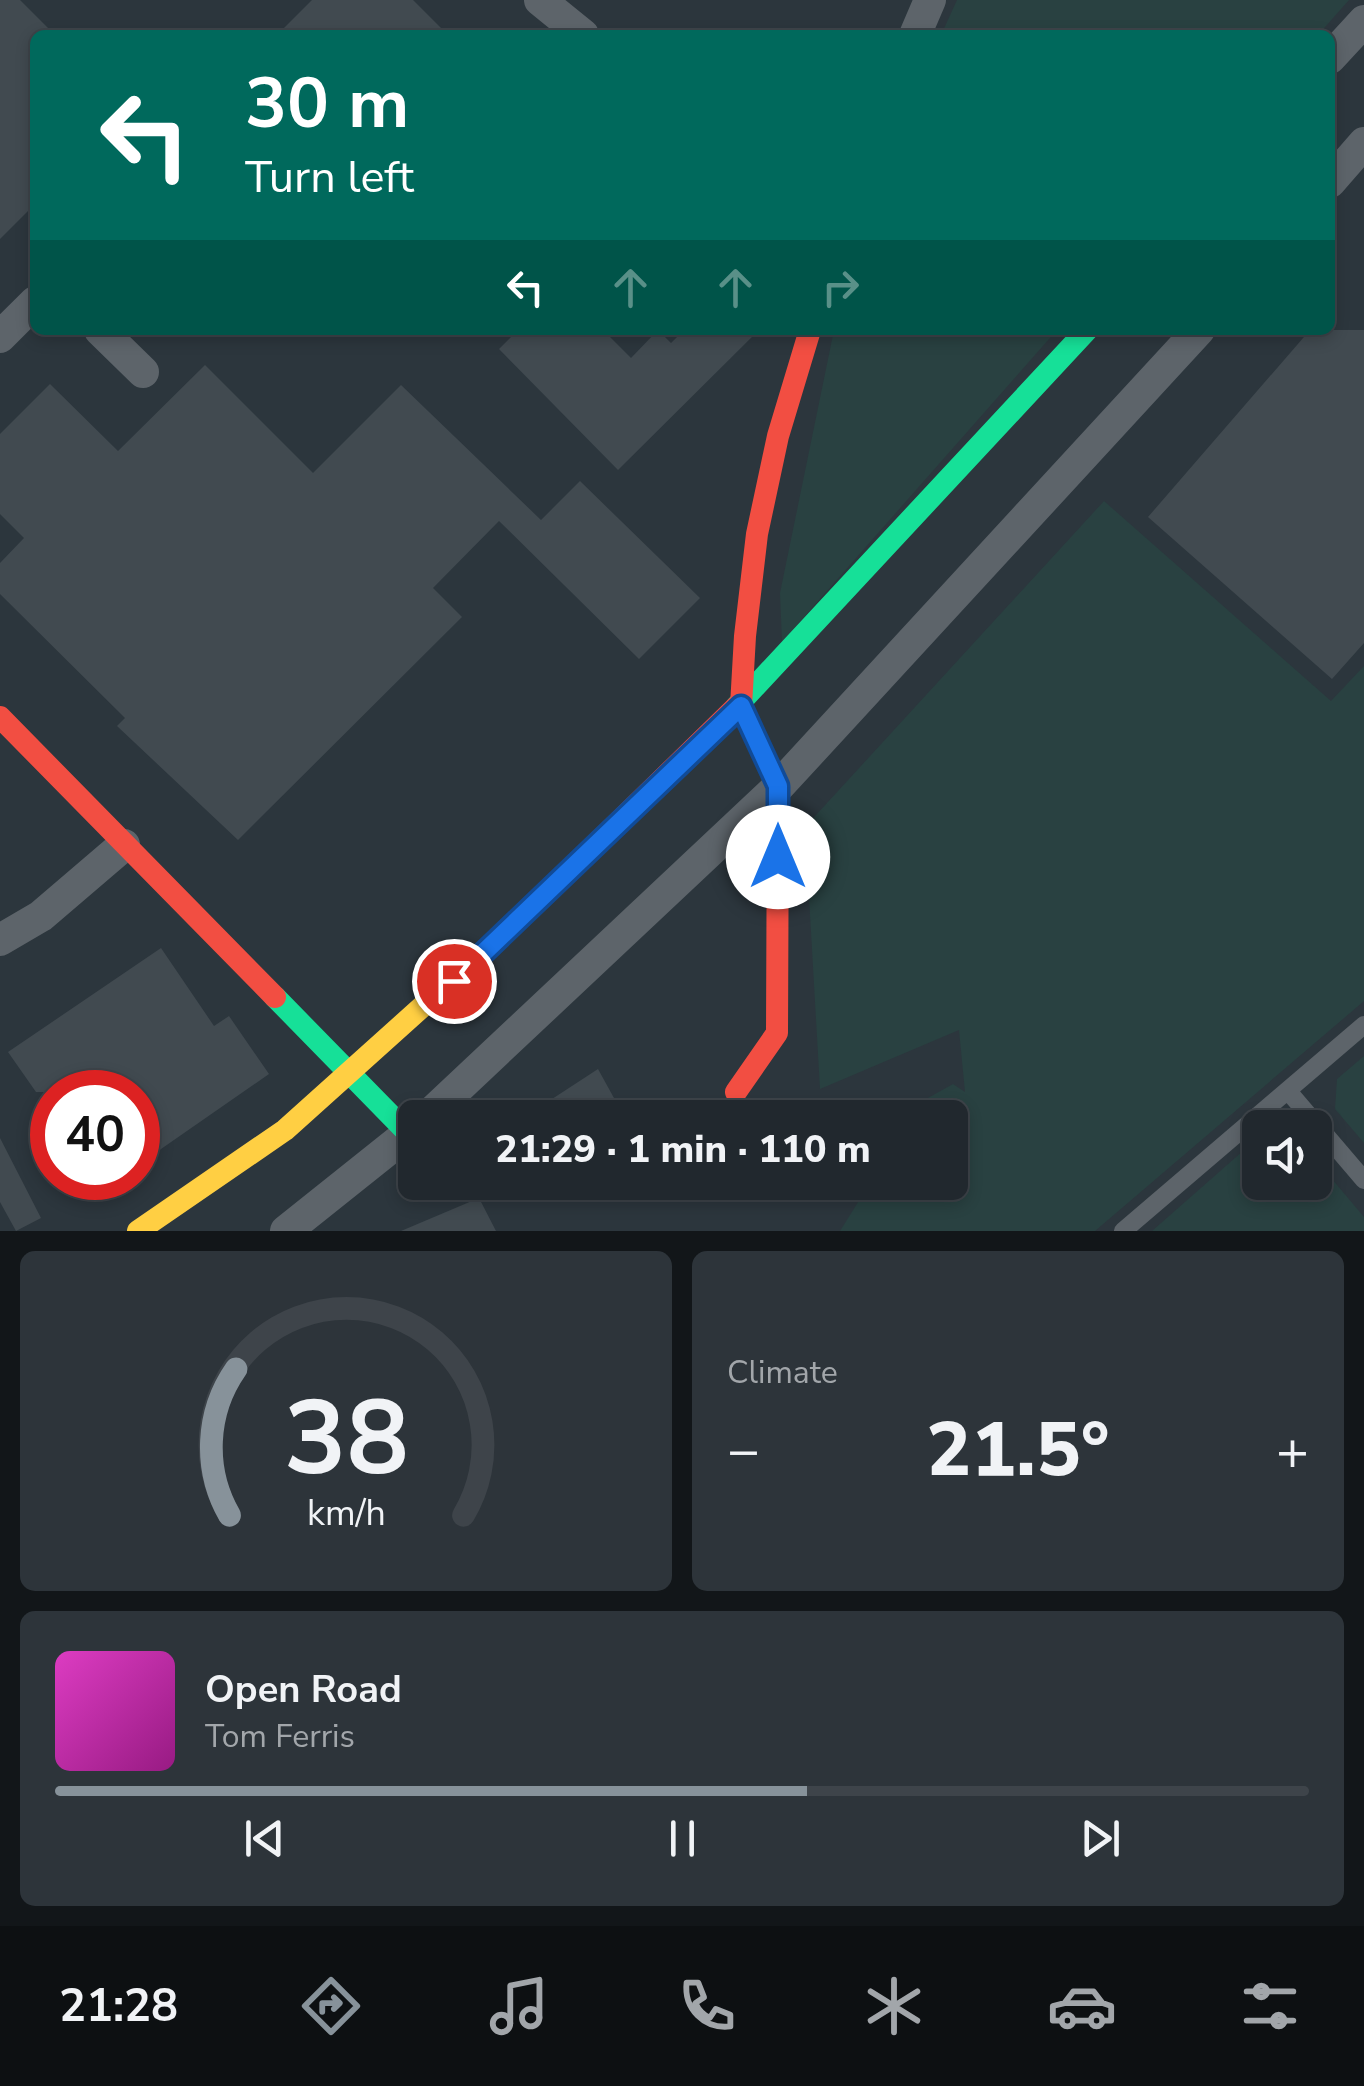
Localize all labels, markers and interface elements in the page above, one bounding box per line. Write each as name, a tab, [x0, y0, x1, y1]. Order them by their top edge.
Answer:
text: 30 m	[245, 56, 409, 152]
icon: left	[80, 70, 210, 200]
text: Turn left	[245, 147, 414, 208]
icon: left	[498, 260, 553, 315]
icon: ahead	[603, 260, 658, 315]
icon: ahead	[708, 260, 763, 315]
icon: right	[813, 260, 868, 315]
position arrow	[726, 805, 830, 909]
pin	[412, 939, 497, 1024]
icon: arrive	[427, 954, 482, 1009]
speed limit sign: 40	[30, 1070, 160, 1200]
map controls	[1242, 1110, 1332, 1200]
button: sound	[1242, 1110, 1332, 1200]
text: 21:29 · 1 min · 110 m	[495, 1124, 871, 1175]
text: Climate	[727, 1351, 838, 1394]
text: 38	[284, 1368, 408, 1510]
text: 21.5°	[926, 1399, 1110, 1501]
text: −	[727, 1413, 760, 1488]
text: +	[1276, 1413, 1309, 1488]
text: km/h	[307, 1489, 385, 1538]
text: Open Road	[205, 1664, 402, 1715]
text: Tom Ferris	[205, 1715, 355, 1758]
icon: previous	[237, 1811, 292, 1866]
icon: pause	[655, 1811, 710, 1866]
icon: next	[1073, 1811, 1128, 1866]
icon: directions	[296, 1971, 366, 2041]
icon: music	[484, 1971, 554, 2041]
icon: phone	[672, 1971, 742, 2041]
icon: climate	[859, 1971, 929, 2041]
icon: car	[1047, 1971, 1117, 2041]
icon: filters	[1235, 1971, 1305, 2041]
text: 21:28	[59, 1976, 178, 2037]

